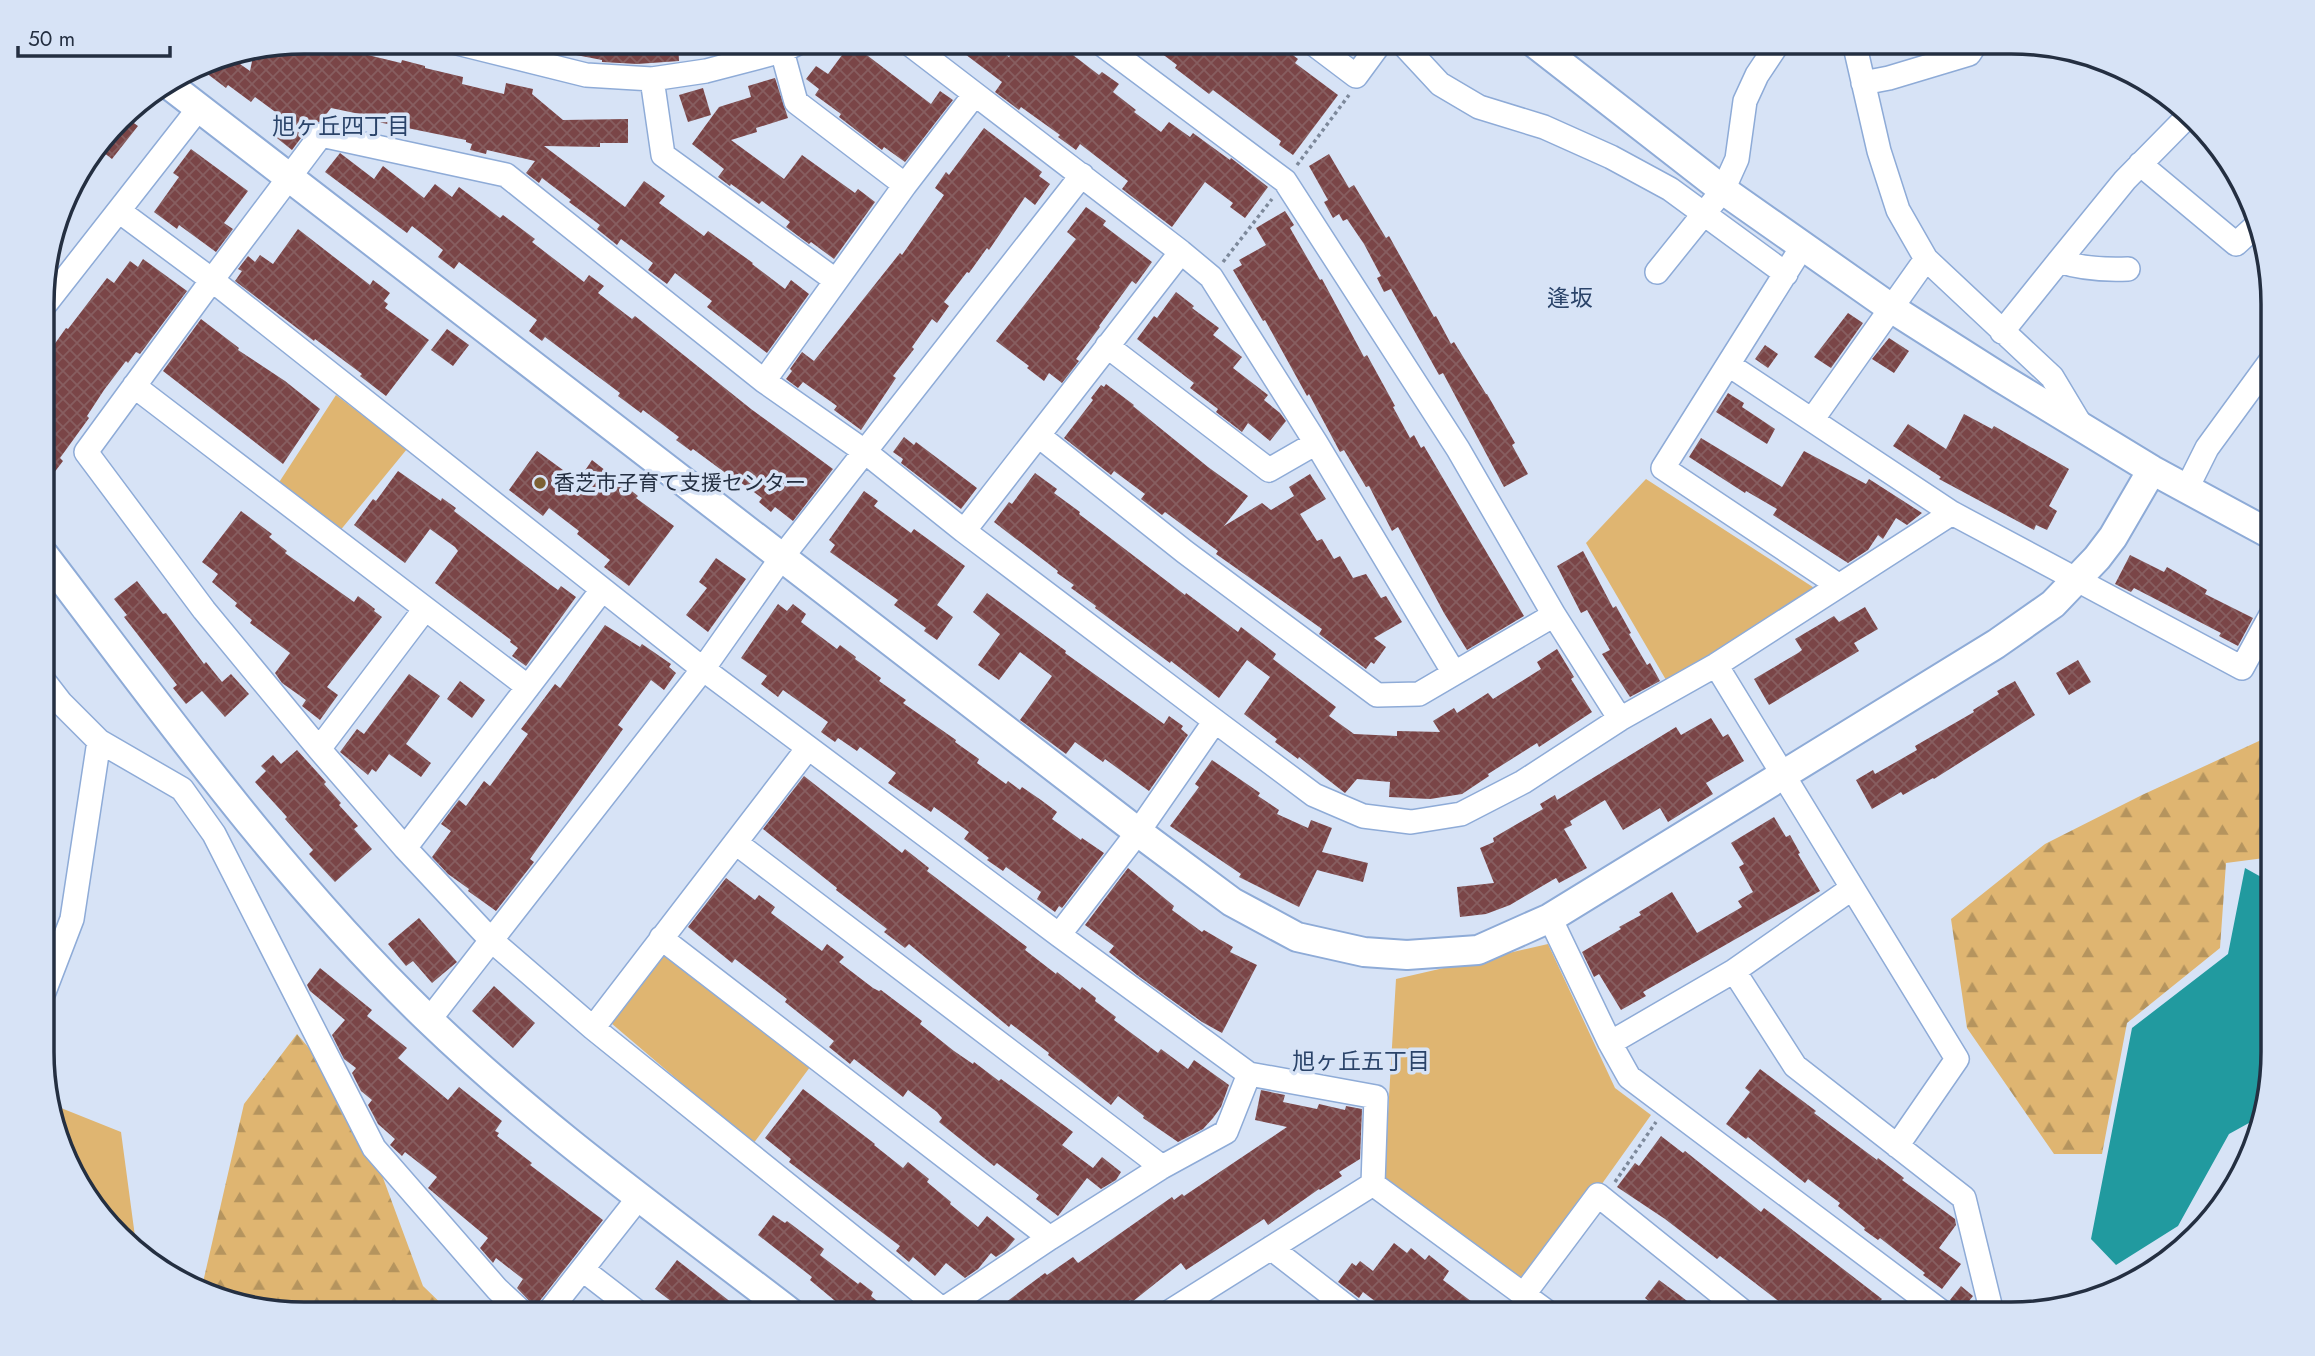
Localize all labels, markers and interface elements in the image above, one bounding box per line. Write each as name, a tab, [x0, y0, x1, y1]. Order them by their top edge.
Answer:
scale bar	[18, 14, 170, 58]
text: 50 m	[28, 24, 75, 54]
district label: 旭ヶ丘四丁目	[272, 109, 410, 143]
district label: 逢坂	[1547, 281, 1593, 315]
place label: 香芝市子育て支援センター	[554, 468, 806, 498]
marker: 香芝市子育て支援センター	[532, 475, 548, 491]
district label: 旭ヶ丘五丁目	[1292, 1044, 1430, 1078]

